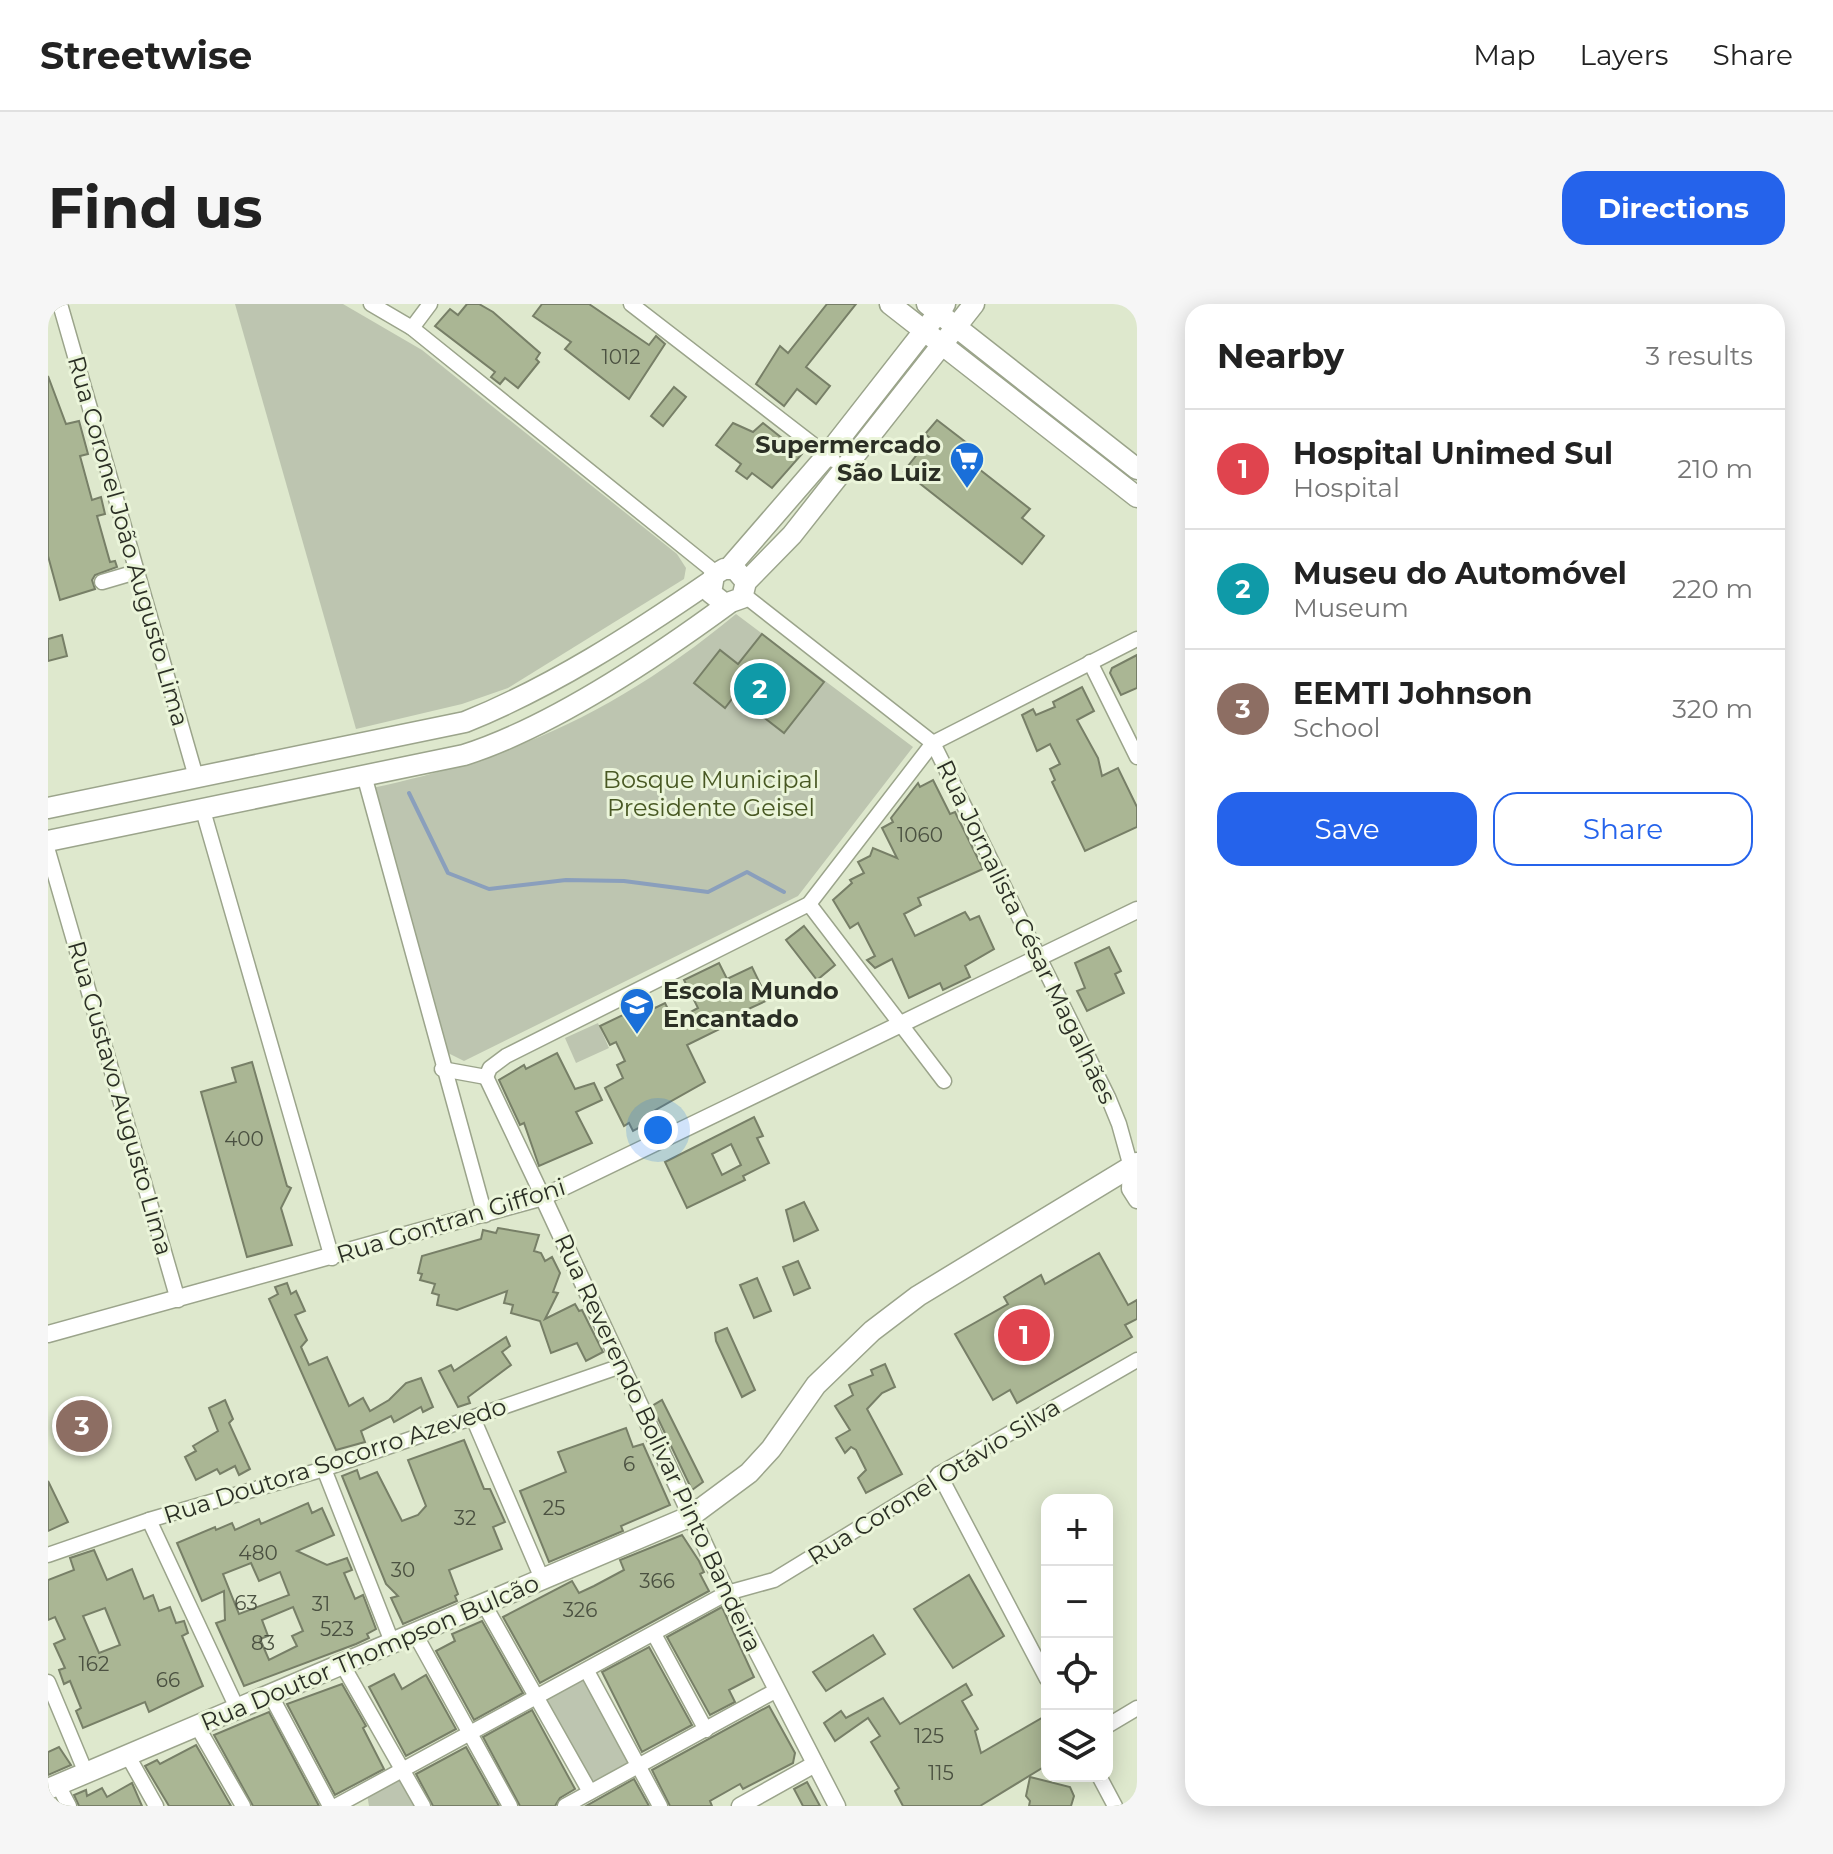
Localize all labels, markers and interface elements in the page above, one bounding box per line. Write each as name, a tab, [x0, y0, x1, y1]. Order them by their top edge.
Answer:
text: Streetwise	[40, 32, 252, 79]
text: Map	[1473, 38, 1536, 72]
text: Layers	[1580, 38, 1669, 72]
text: Share	[1713, 38, 1793, 72]
button: Directions	[1562, 171, 1785, 245]
text: Find us	[48, 174, 262, 242]
text: Nearby	[1217, 335, 1344, 377]
text: 3 results	[1646, 340, 1753, 372]
house number: 1012	[601, 345, 641, 369]
street label: Rua Coronel João Augusto Lima	[62, 352, 195, 729]
place label: Supermercado São Luiz	[755, 430, 941, 487]
text: Hospital Unimed Sul	[1293, 435, 1613, 472]
supermarket icon: Supermercado São Luiz	[948, 440, 986, 490]
text: 1	[1238, 453, 1248, 485]
text: 210 m	[1677, 453, 1753, 485]
text: Hospital	[1293, 472, 1400, 504]
text: Museu do Automóvel	[1293, 555, 1627, 592]
text: 2	[1235, 573, 1251, 605]
text: 220 m	[1672, 573, 1753, 605]
text: Museum	[1293, 592, 1409, 624]
pin: 2	[734, 659, 786, 719]
text: EEMTI Johnson	[1293, 675, 1532, 712]
text: 3	[1235, 693, 1251, 725]
text: 320 m	[1672, 693, 1753, 725]
text: School	[1293, 712, 1381, 744]
street label: Rua Jornalista César Magalhães	[930, 755, 1122, 1108]
park label: Bosque Municipal Presidente Geisel	[603, 765, 819, 822]
button: Save	[1217, 792, 1477, 866]
button: Share	[1493, 792, 1753, 866]
house number: 1060	[897, 823, 943, 847]
street label: Rua Gustavo Augusto Lima	[62, 937, 179, 1258]
place label: Escola Mundo Encantado	[663, 976, 839, 1033]
school or university icon: Escola Mundo Encantado	[618, 986, 656, 1036]
your location	[638, 1110, 678, 1150]
house number: 400	[224, 1127, 264, 1151]
street label: Rua Gontran Giffoni	[333, 1172, 569, 1269]
street label: Rua Reverendo Bolivar Pinto Bandeira	[549, 1229, 768, 1656]
pin: 1	[998, 1305, 1050, 1365]
street label: Rua Doutora Socorro Azevedo	[160, 1391, 510, 1530]
street label: Rua Coronel Otávio Silva	[802, 1392, 1065, 1571]
pin: 3	[56, 1396, 108, 1456]
house number: 6	[623, 1452, 635, 1476]
map controls	[1041, 1494, 1113, 1782]
button: +	[1041, 1494, 1113, 1566]
house number: 25	[543, 1496, 565, 1520]
house number: 32	[454, 1506, 476, 1530]
house number: 480	[238, 1541, 278, 1565]
house number: 30	[391, 1558, 415, 1582]
button: −	[1041, 1566, 1113, 1638]
street label: Rua Doutor Thompson Bulcão	[196, 1568, 543, 1737]
house number: 366	[639, 1569, 675, 1593]
house number: 63	[234, 1591, 258, 1615]
house number: 31	[312, 1592, 330, 1616]
house number: 326	[563, 1598, 597, 1622]
house number: 523	[320, 1617, 354, 1641]
house number: 83	[251, 1631, 275, 1655]
button: locate	[1041, 1638, 1113, 1710]
house number: 162	[79, 1652, 109, 1676]
house number: 66	[156, 1668, 180, 1692]
button: layers	[1041, 1710, 1113, 1782]
house number: 125	[914, 1724, 944, 1748]
house number: 115	[928, 1761, 954, 1785]

